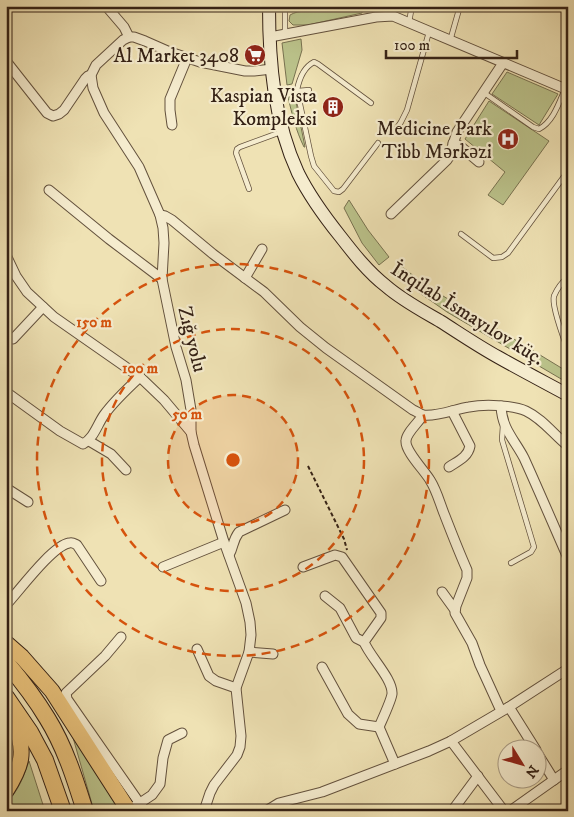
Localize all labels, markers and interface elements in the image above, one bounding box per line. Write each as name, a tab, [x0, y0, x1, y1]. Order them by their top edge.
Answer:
scale bar	[386, 28, 518, 60]
text: 100 m	[394, 36, 430, 55]
supermarket icon: Al Market 3408	[243, 43, 267, 67]
place label: Al Market 3408	[113, 44, 239, 69]
place label: Kaspian Vista Kompleksi	[210, 84, 318, 132]
building icon: Kaspian Vista Kompleksi	[321, 95, 345, 119]
place label: Medicine Park Tibb Mərkəzi	[377, 117, 492, 165]
hospital icon: Medicine Park Tibb Mərkəzi	[496, 127, 520, 151]
street label: İnqilab İsmayılov küç.	[386, 257, 549, 372]
street label: Zığ yolu	[171, 304, 212, 375]
text: 150 m	[76, 313, 112, 332]
text: 100 m	[122, 359, 159, 378]
text: 50 m	[171, 405, 203, 424]
centre of rings	[224, 451, 242, 469]
north arrow	[496, 740, 546, 790]
text: N	[521, 761, 542, 782]

